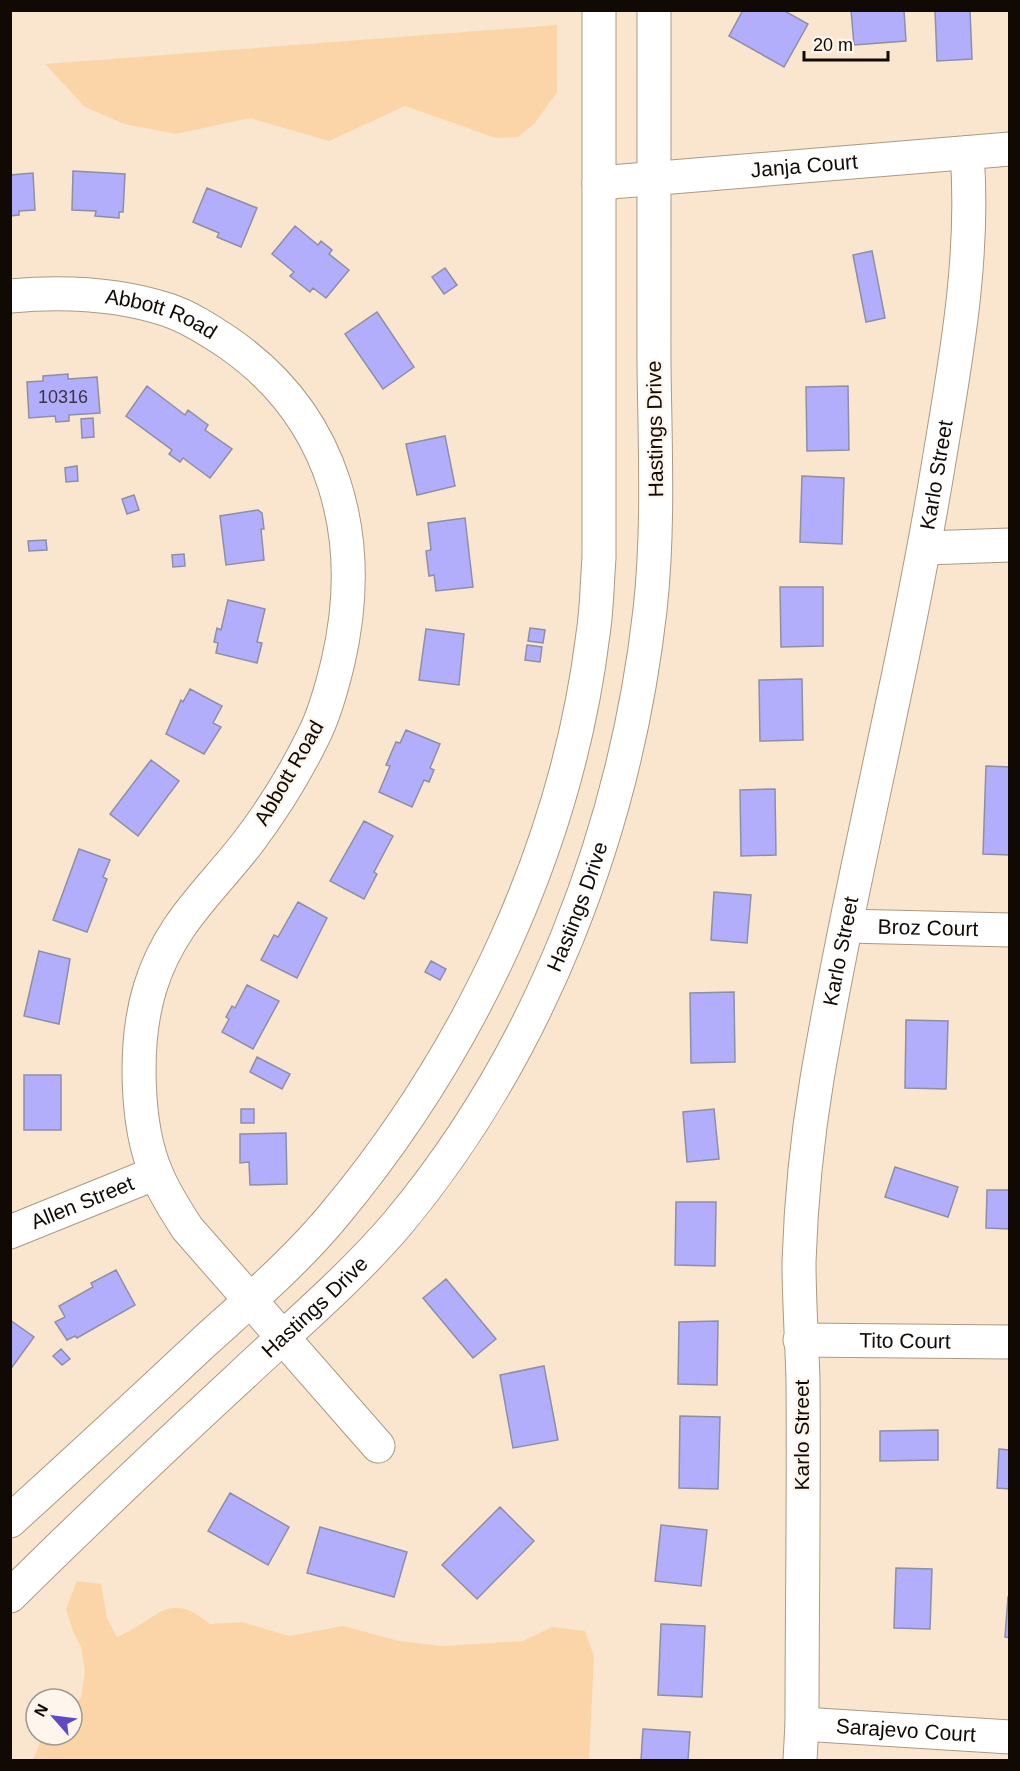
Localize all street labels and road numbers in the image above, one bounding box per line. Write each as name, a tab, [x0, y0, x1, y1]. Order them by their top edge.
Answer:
street label: Janja Court	[750, 150, 859, 181]
street label: Abbott Road	[104, 284, 221, 343]
street label: Hastings Drive	[642, 361, 667, 497]
street label: Karlo Street	[915, 418, 957, 532]
street label: Abbott Road	[249, 716, 328, 829]
street label: Hastings Drive	[542, 839, 612, 975]
street label: Karlo Street	[818, 894, 862, 1008]
street label: Broz Court	[878, 915, 979, 940]
street label: Allen Street	[27, 1171, 137, 1233]
street label: Hastings Drive	[257, 1251, 372, 1362]
street label: Tito Court	[859, 1329, 951, 1352]
street label: Karlo Street	[790, 1379, 813, 1490]
street label: Sarajevo Court	[835, 1714, 977, 1746]

